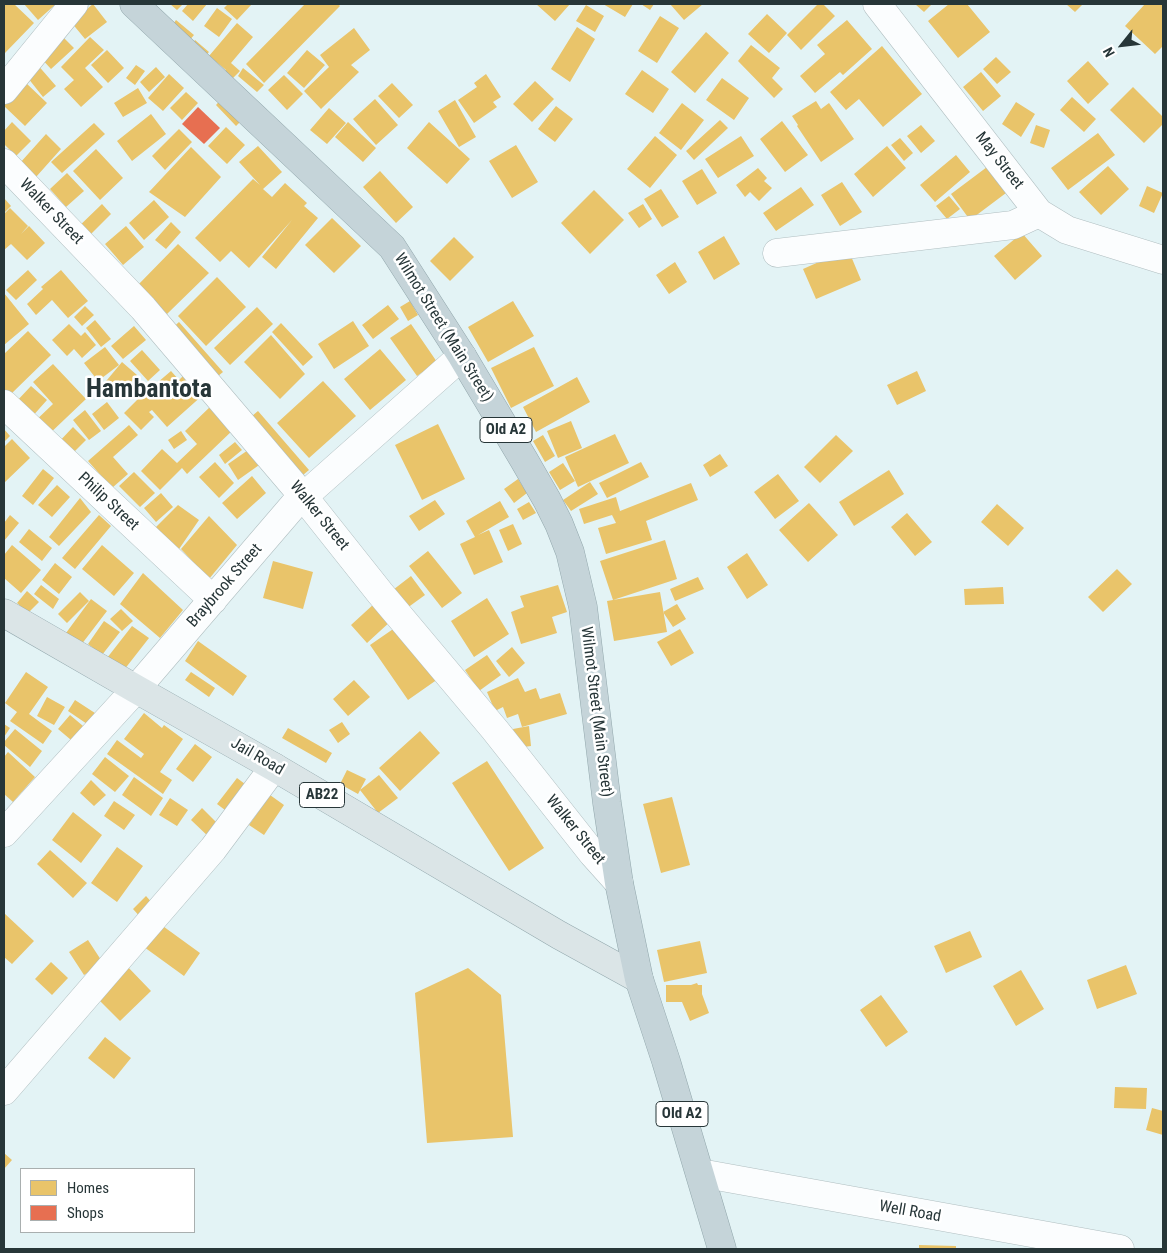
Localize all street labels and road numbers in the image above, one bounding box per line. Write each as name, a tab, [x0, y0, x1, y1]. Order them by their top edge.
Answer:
street label: May Street	[971, 129, 1027, 193]
street label: Walker Street	[15, 175, 87, 249]
street label: Wilmot Street (Main Street)	[389, 250, 497, 406]
road number: Old A2	[480, 418, 532, 442]
street label: Philip Street	[73, 469, 143, 535]
street label: Walker Street	[285, 477, 353, 555]
street label: Braybrook Street	[183, 540, 267, 632]
street label: Wilmot Street (Main Street)	[576, 626, 616, 798]
street label: Jail Road	[227, 734, 287, 780]
road number: AB22	[300, 782, 344, 808]
street label: Walker Street	[541, 791, 609, 869]
road number: Old A2	[656, 1102, 708, 1126]
street label: Well Road	[878, 1197, 942, 1227]

